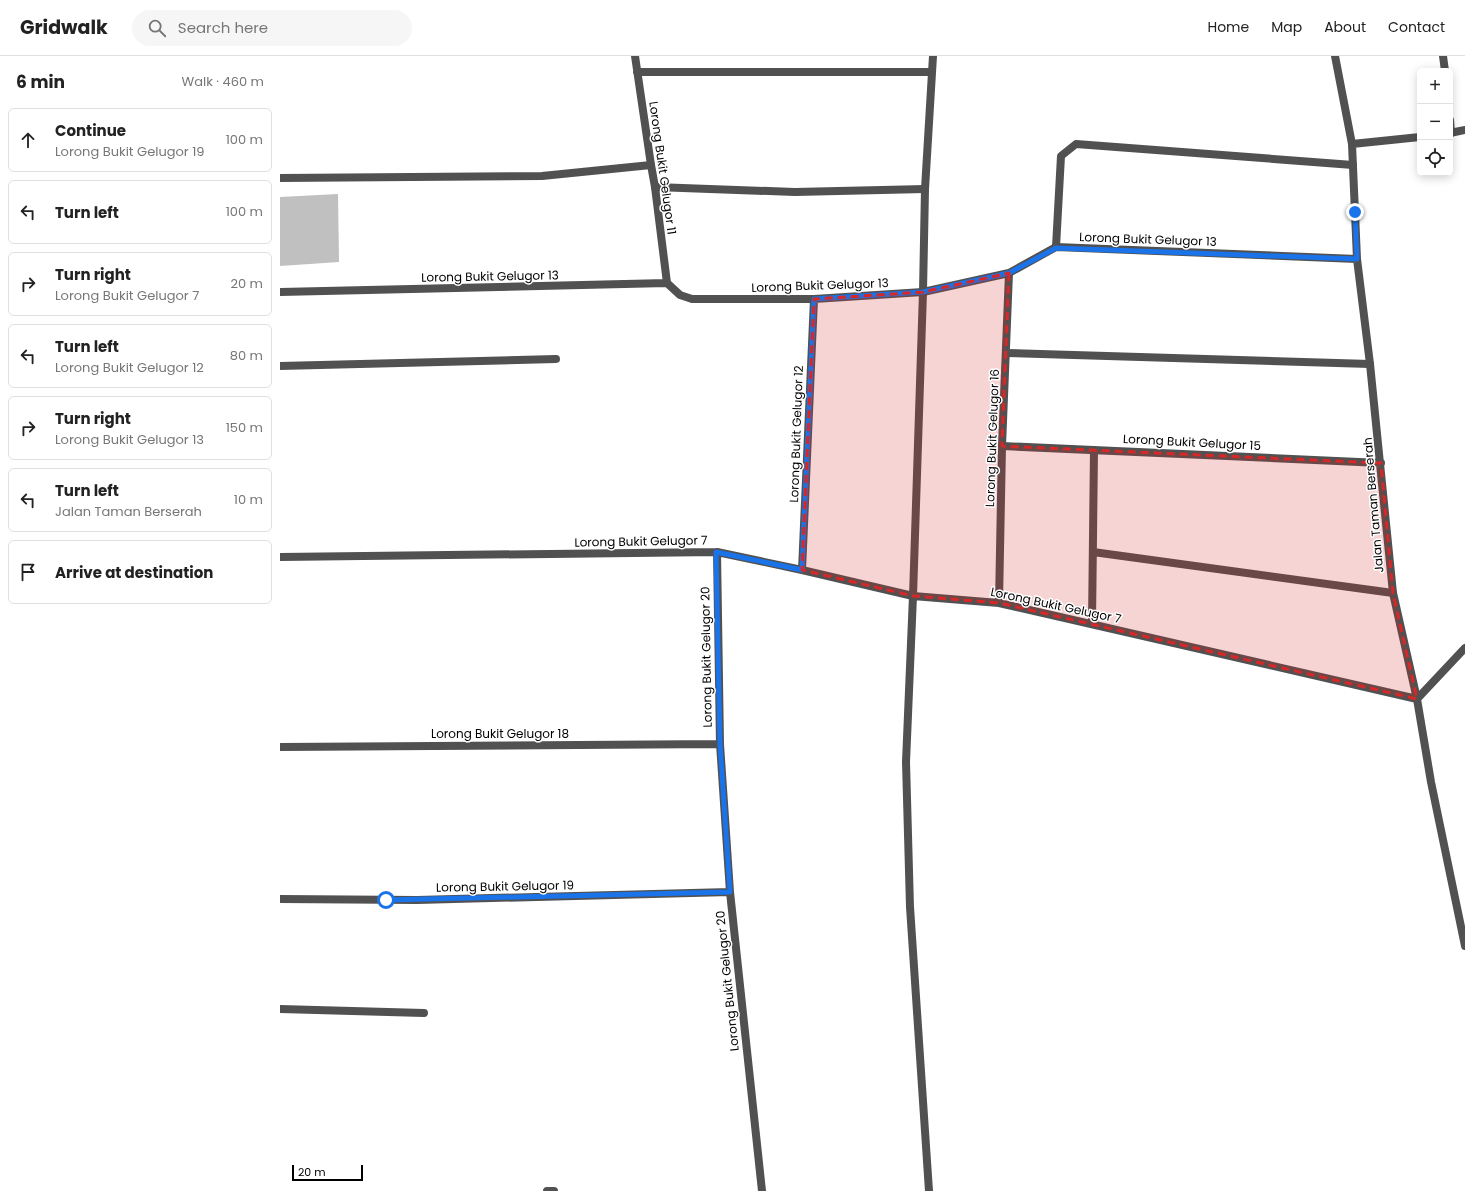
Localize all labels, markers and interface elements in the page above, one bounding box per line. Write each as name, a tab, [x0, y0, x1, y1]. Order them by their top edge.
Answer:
search box	[132, 10, 412, 46]
text: Gridwalk	[20, 14, 108, 41]
icon: search	[146, 17, 168, 39]
text: Search here	[178, 17, 268, 38]
text: Home	[1207, 17, 1249, 37]
text: Map	[1271, 17, 1302, 37]
text: About	[1324, 17, 1366, 37]
text: Contact	[1388, 17, 1445, 37]
map controls	[1417, 68, 1453, 176]
button: +	[1417, 68, 1453, 104]
text: 6 min	[16, 70, 65, 94]
text: Walk · 460 m	[181, 72, 264, 91]
street label: Lorong Bukit Gelugor 11	[645, 100, 681, 236]
button: −	[1417, 104, 1453, 140]
text: Continue	[55, 120, 126, 141]
icon: ahead	[17, 129, 39, 151]
text: 100 m	[226, 130, 263, 149]
button: locate	[1417, 140, 1453, 176]
text: Lorong Bukit Gelugor 19	[55, 142, 205, 161]
icon: left	[17, 201, 39, 223]
text: Turn left	[55, 202, 119, 223]
text: 100 m	[226, 202, 263, 221]
route end	[1346, 203, 1364, 221]
street label: Lorong Bukit Gelugor 13	[1079, 228, 1217, 250]
text: Turn right	[55, 264, 131, 285]
street label: Lorong Bukit Gelugor 13	[421, 266, 559, 286]
icon: right	[17, 273, 39, 295]
text: 20 m	[230, 274, 263, 293]
street label: Lorong Bukit Gelugor 13	[751, 274, 889, 296]
text: Lorong Bukit Gelugor 7	[55, 286, 199, 305]
text: Turn left	[55, 336, 119, 357]
icon: left	[17, 345, 39, 367]
text: 80 m	[230, 346, 263, 365]
text: Lorong Bukit Gelugor 12	[55, 358, 204, 377]
street label: Lorong Bukit Gelugor 12	[785, 365, 807, 503]
street label: Lorong Bukit Gelugor 16	[981, 369, 1003, 507]
text: Turn right	[55, 408, 131, 429]
icon: right	[17, 417, 39, 439]
text: 150 m	[226, 418, 263, 437]
text: Lorong Bukit Gelugor 13	[55, 430, 204, 449]
street label: Lorong Bukit Gelugor 15	[1123, 430, 1261, 454]
street label: Jalan Taman Berserah	[1359, 437, 1387, 573]
text: Turn left	[55, 480, 119, 501]
icon: left	[17, 489, 39, 511]
text: 10 m	[234, 490, 263, 509]
text: Jalan Taman Berserah	[55, 502, 202, 521]
street label: Lorong Bukit Gelugor 7	[574, 531, 708, 551]
icon: arrive	[17, 561, 39, 583]
text: Arrive at destination	[55, 562, 213, 583]
street label: Lorong Bukit Gelugor 7	[989, 583, 1123, 627]
street label: Lorong Bukit Gelugor 20	[696, 586, 716, 728]
street label: Lorong Bukit Gelugor 18	[431, 725, 569, 742]
street label: Lorong Bukit Gelugor 19	[436, 876, 574, 896]
route start	[377, 891, 395, 909]
street label: Lorong Bukit Gelugor 20	[711, 910, 743, 1052]
scale bar	[292, 1163, 363, 1182]
text: 20 m	[298, 1164, 326, 1180]

